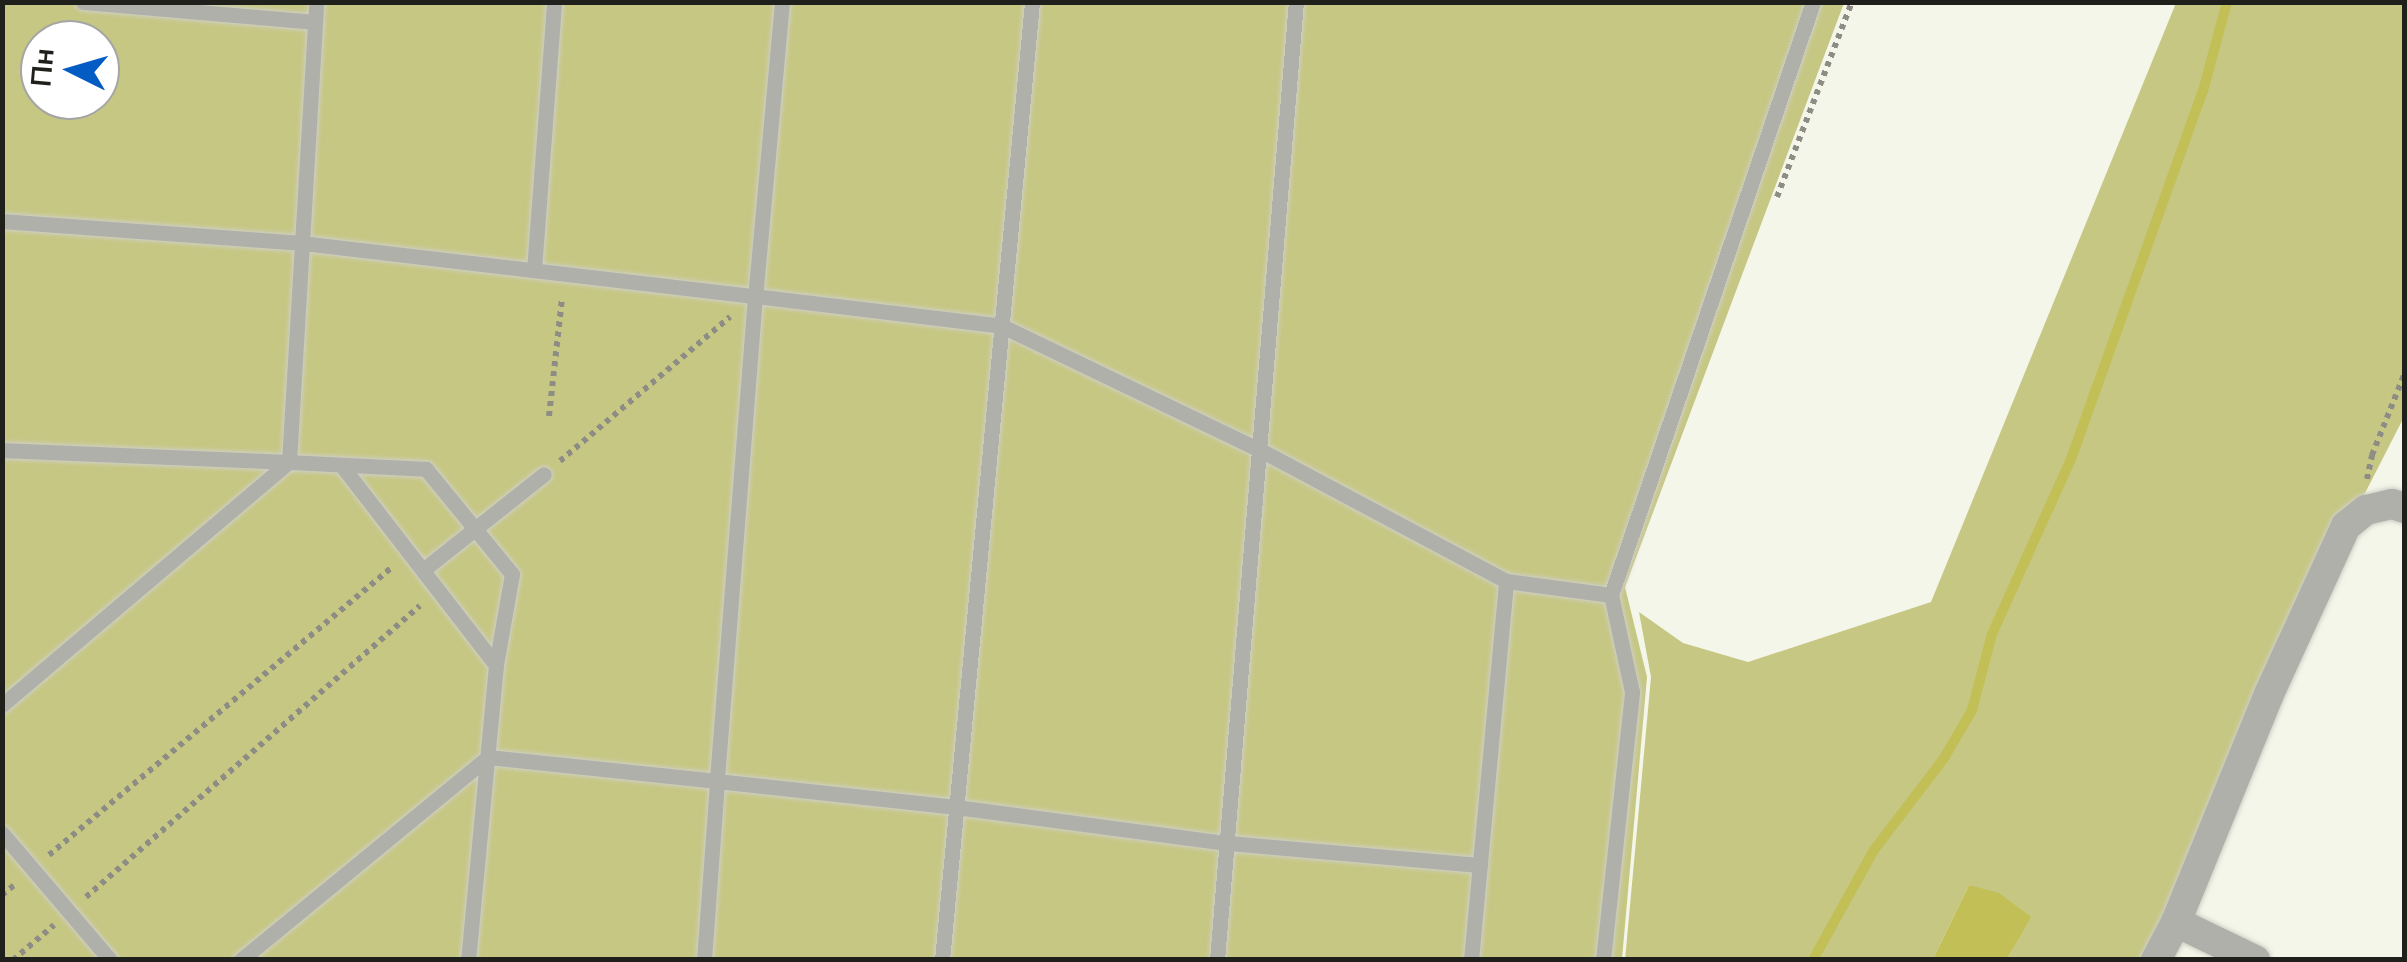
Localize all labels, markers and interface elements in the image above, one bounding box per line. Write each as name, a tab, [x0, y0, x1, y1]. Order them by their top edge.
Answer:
north arrow	[20, 20, 120, 120]
text: Пн	[22, 47, 61, 88]

